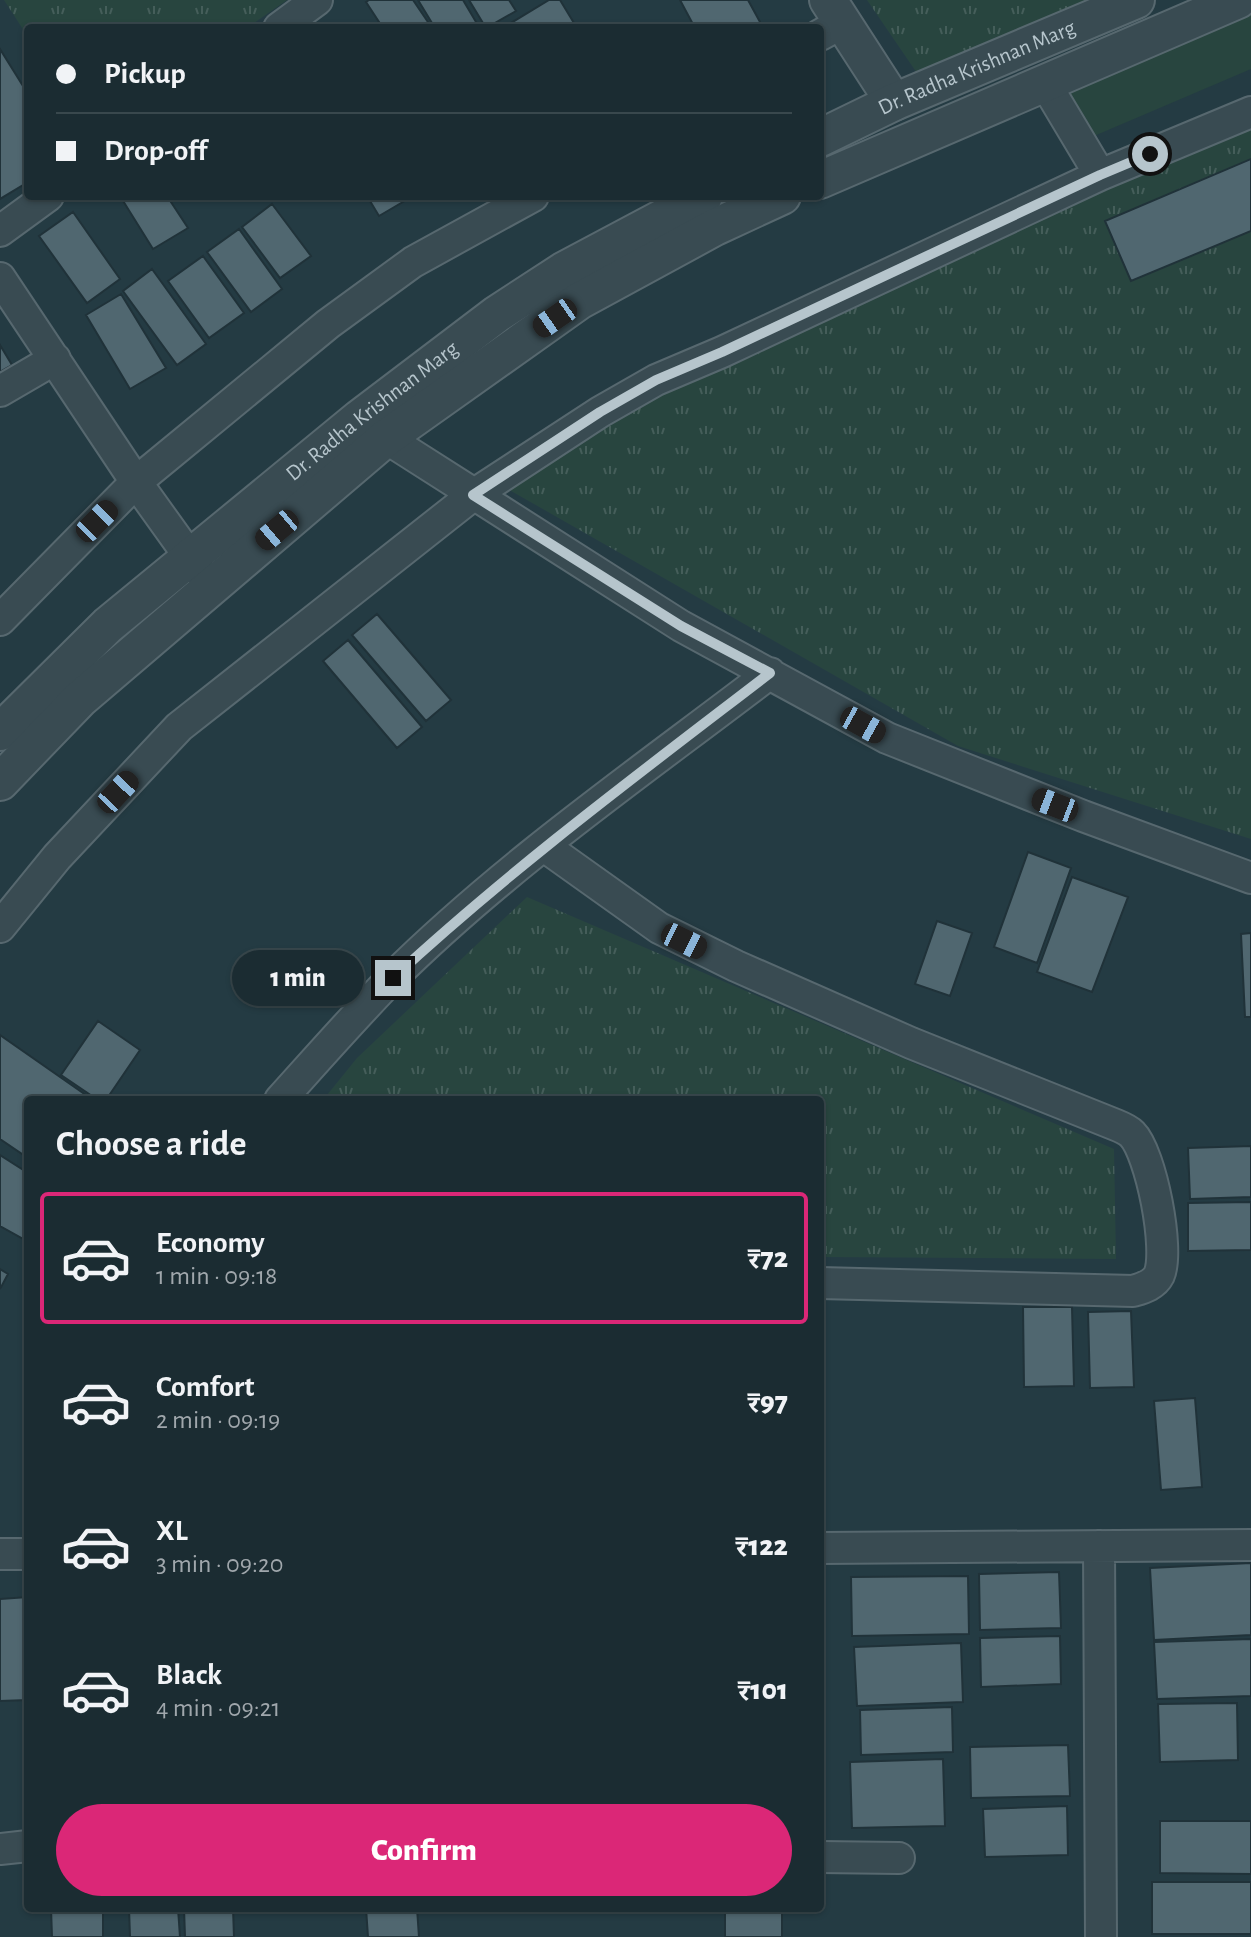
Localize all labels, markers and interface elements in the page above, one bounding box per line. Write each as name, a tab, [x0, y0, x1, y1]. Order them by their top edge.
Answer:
street label: Dr. Radha Krishnan Marg	[875, 16, 1079, 119]
text: Pickup	[104, 59, 186, 89]
text: Drop-off	[104, 136, 207, 166]
route start	[1132, 136, 1168, 172]
car	[528, 294, 582, 342]
street label: Dr. Radha Krishnan Marg	[282, 337, 462, 485]
car	[72, 496, 122, 546]
car	[251, 505, 303, 555]
car	[836, 703, 890, 747]
car	[93, 766, 143, 818]
car	[1028, 785, 1082, 825]
car	[657, 920, 711, 962]
callout: 1 min	[233, 950, 365, 1006]
route end	[375, 960, 411, 996]
text: 1 min	[270, 965, 326, 991]
text: Choose a ride	[56, 1126, 246, 1162]
icon: car	[60, 1222, 132, 1294]
text: Economy	[156, 1228, 265, 1258]
text: ₹72	[747, 1243, 788, 1273]
text: 1 min · 09:18	[156, 1263, 277, 1289]
icon: car	[60, 1366, 132, 1438]
text: Comfort	[156, 1372, 255, 1402]
text: ₹97	[747, 1387, 788, 1417]
text: 2 min · 09:19	[156, 1407, 280, 1433]
icon: car	[60, 1510, 132, 1582]
text: XL	[156, 1516, 188, 1546]
text: ₹122	[735, 1531, 788, 1561]
text: 3 min · 09:20	[156, 1551, 284, 1577]
icon: car	[60, 1654, 132, 1726]
text: Black	[156, 1660, 222, 1690]
text: ₹101	[737, 1675, 788, 1705]
text: 4 min · 09:21	[156, 1695, 281, 1721]
button: Confirm	[56, 1804, 792, 1896]

